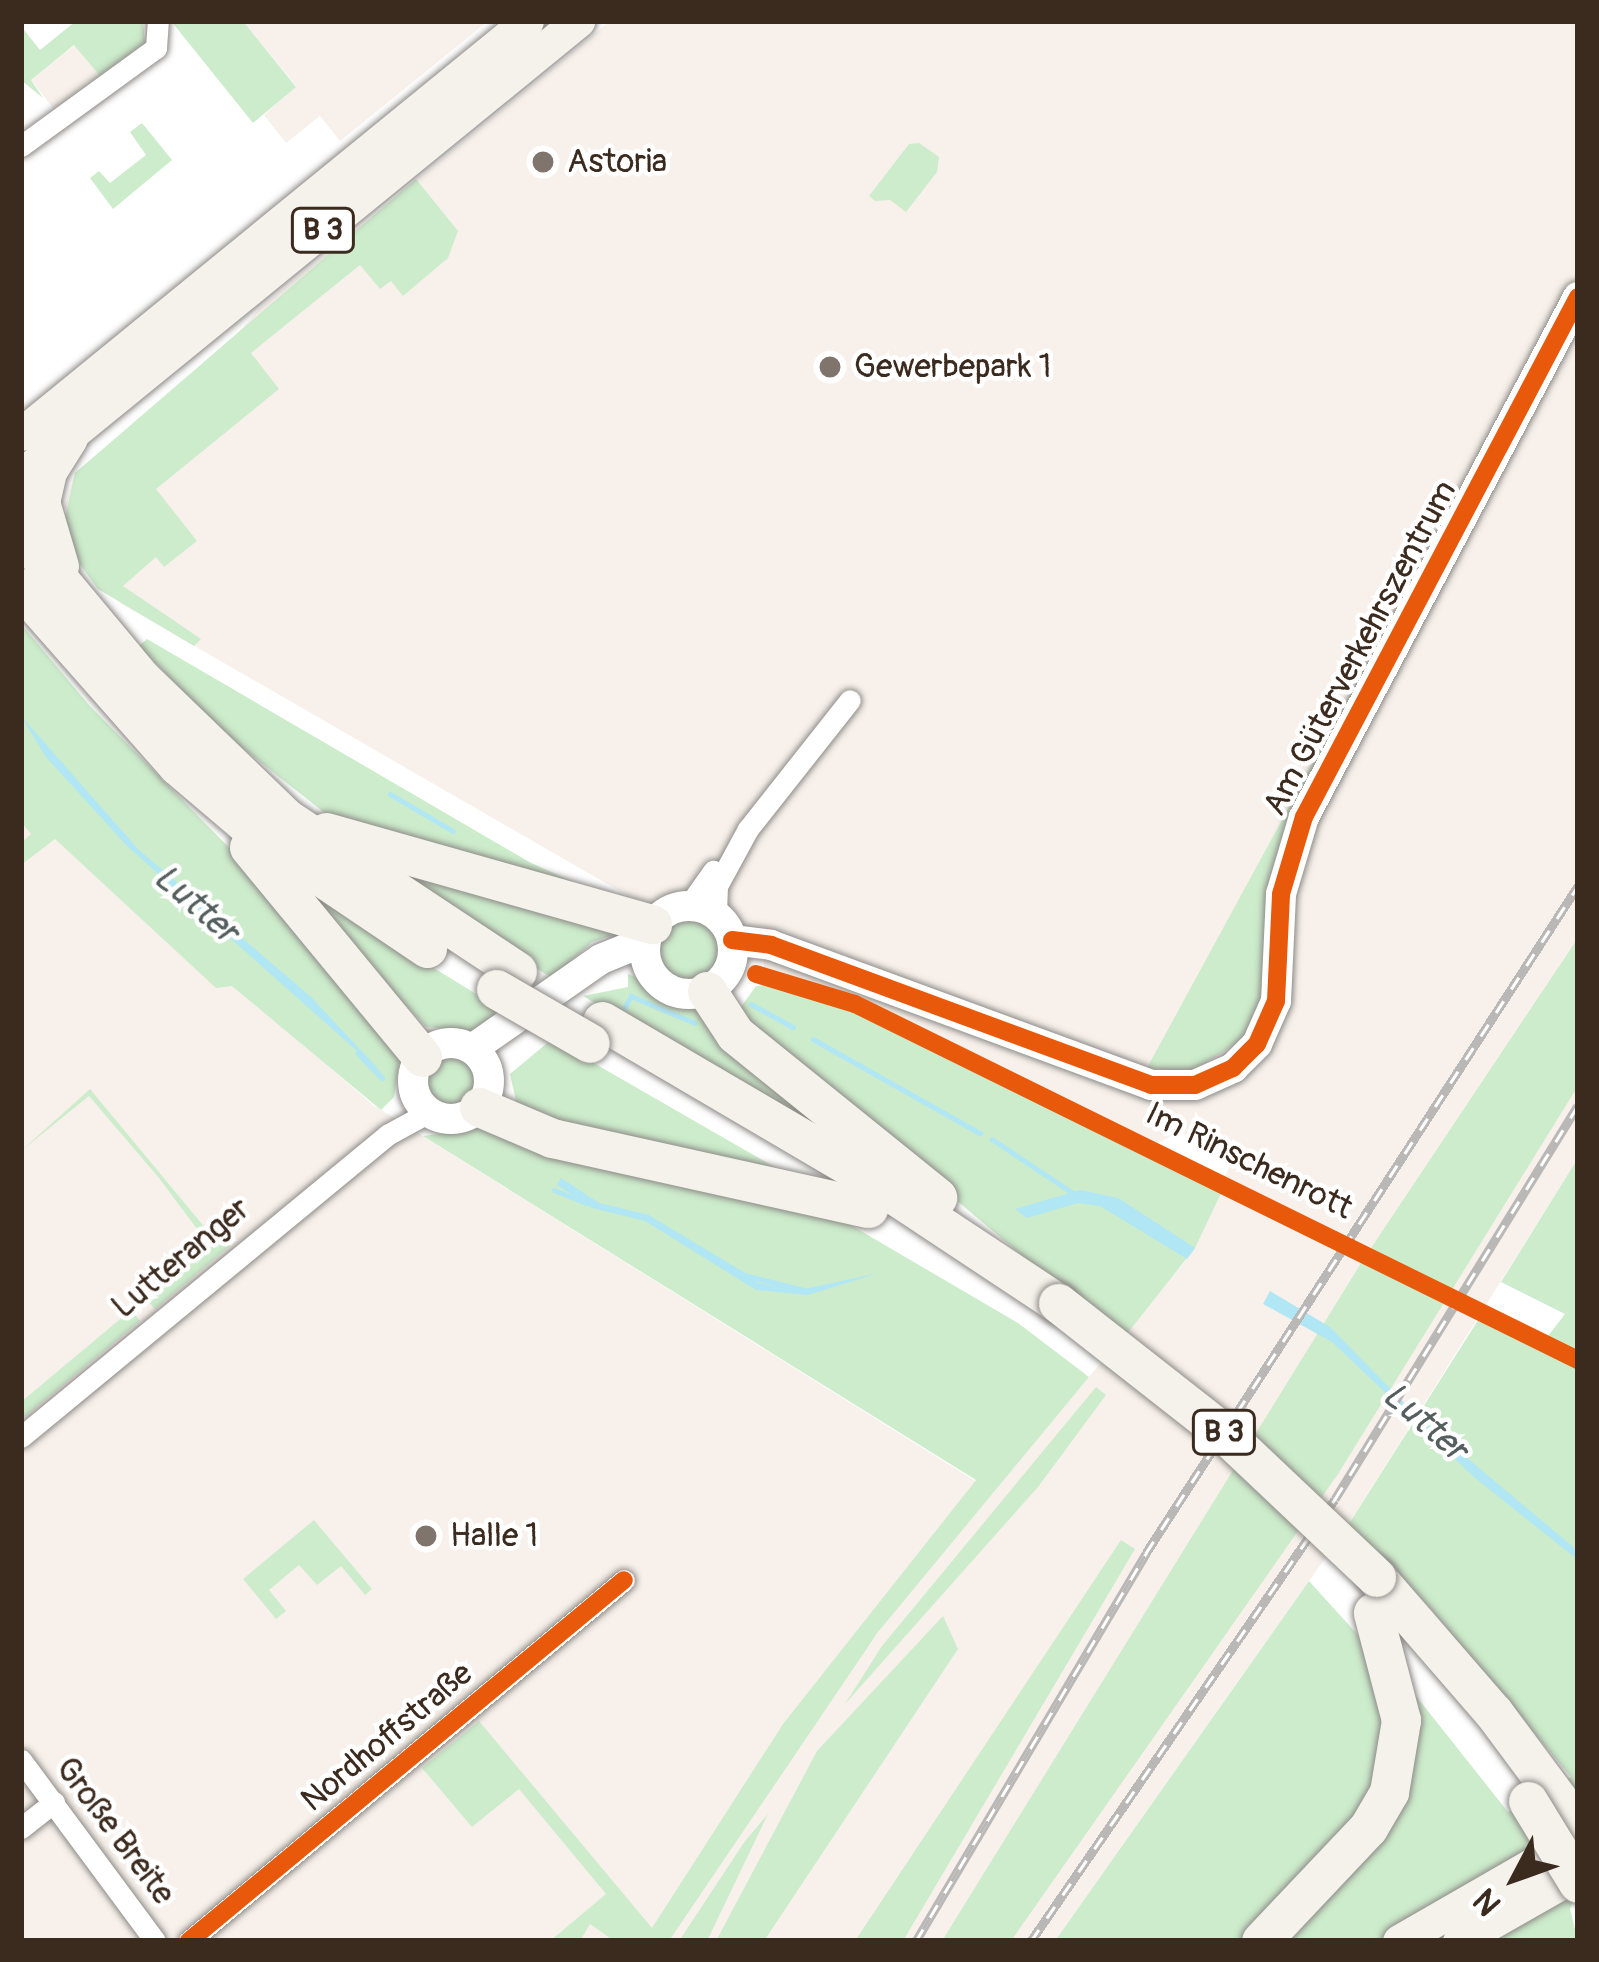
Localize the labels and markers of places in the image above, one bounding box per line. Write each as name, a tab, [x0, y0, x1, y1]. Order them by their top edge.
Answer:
place label: Astoria	[567, 142, 667, 182]
marker: Astoria	[530, 149, 556, 175]
place label: Gewerbepark 1	[854, 347, 1051, 387]
marker: Gewerbepark 1	[817, 354, 843, 380]
place label: Halle 1	[450, 1516, 538, 1556]
marker: Halle 1	[413, 1523, 439, 1549]

